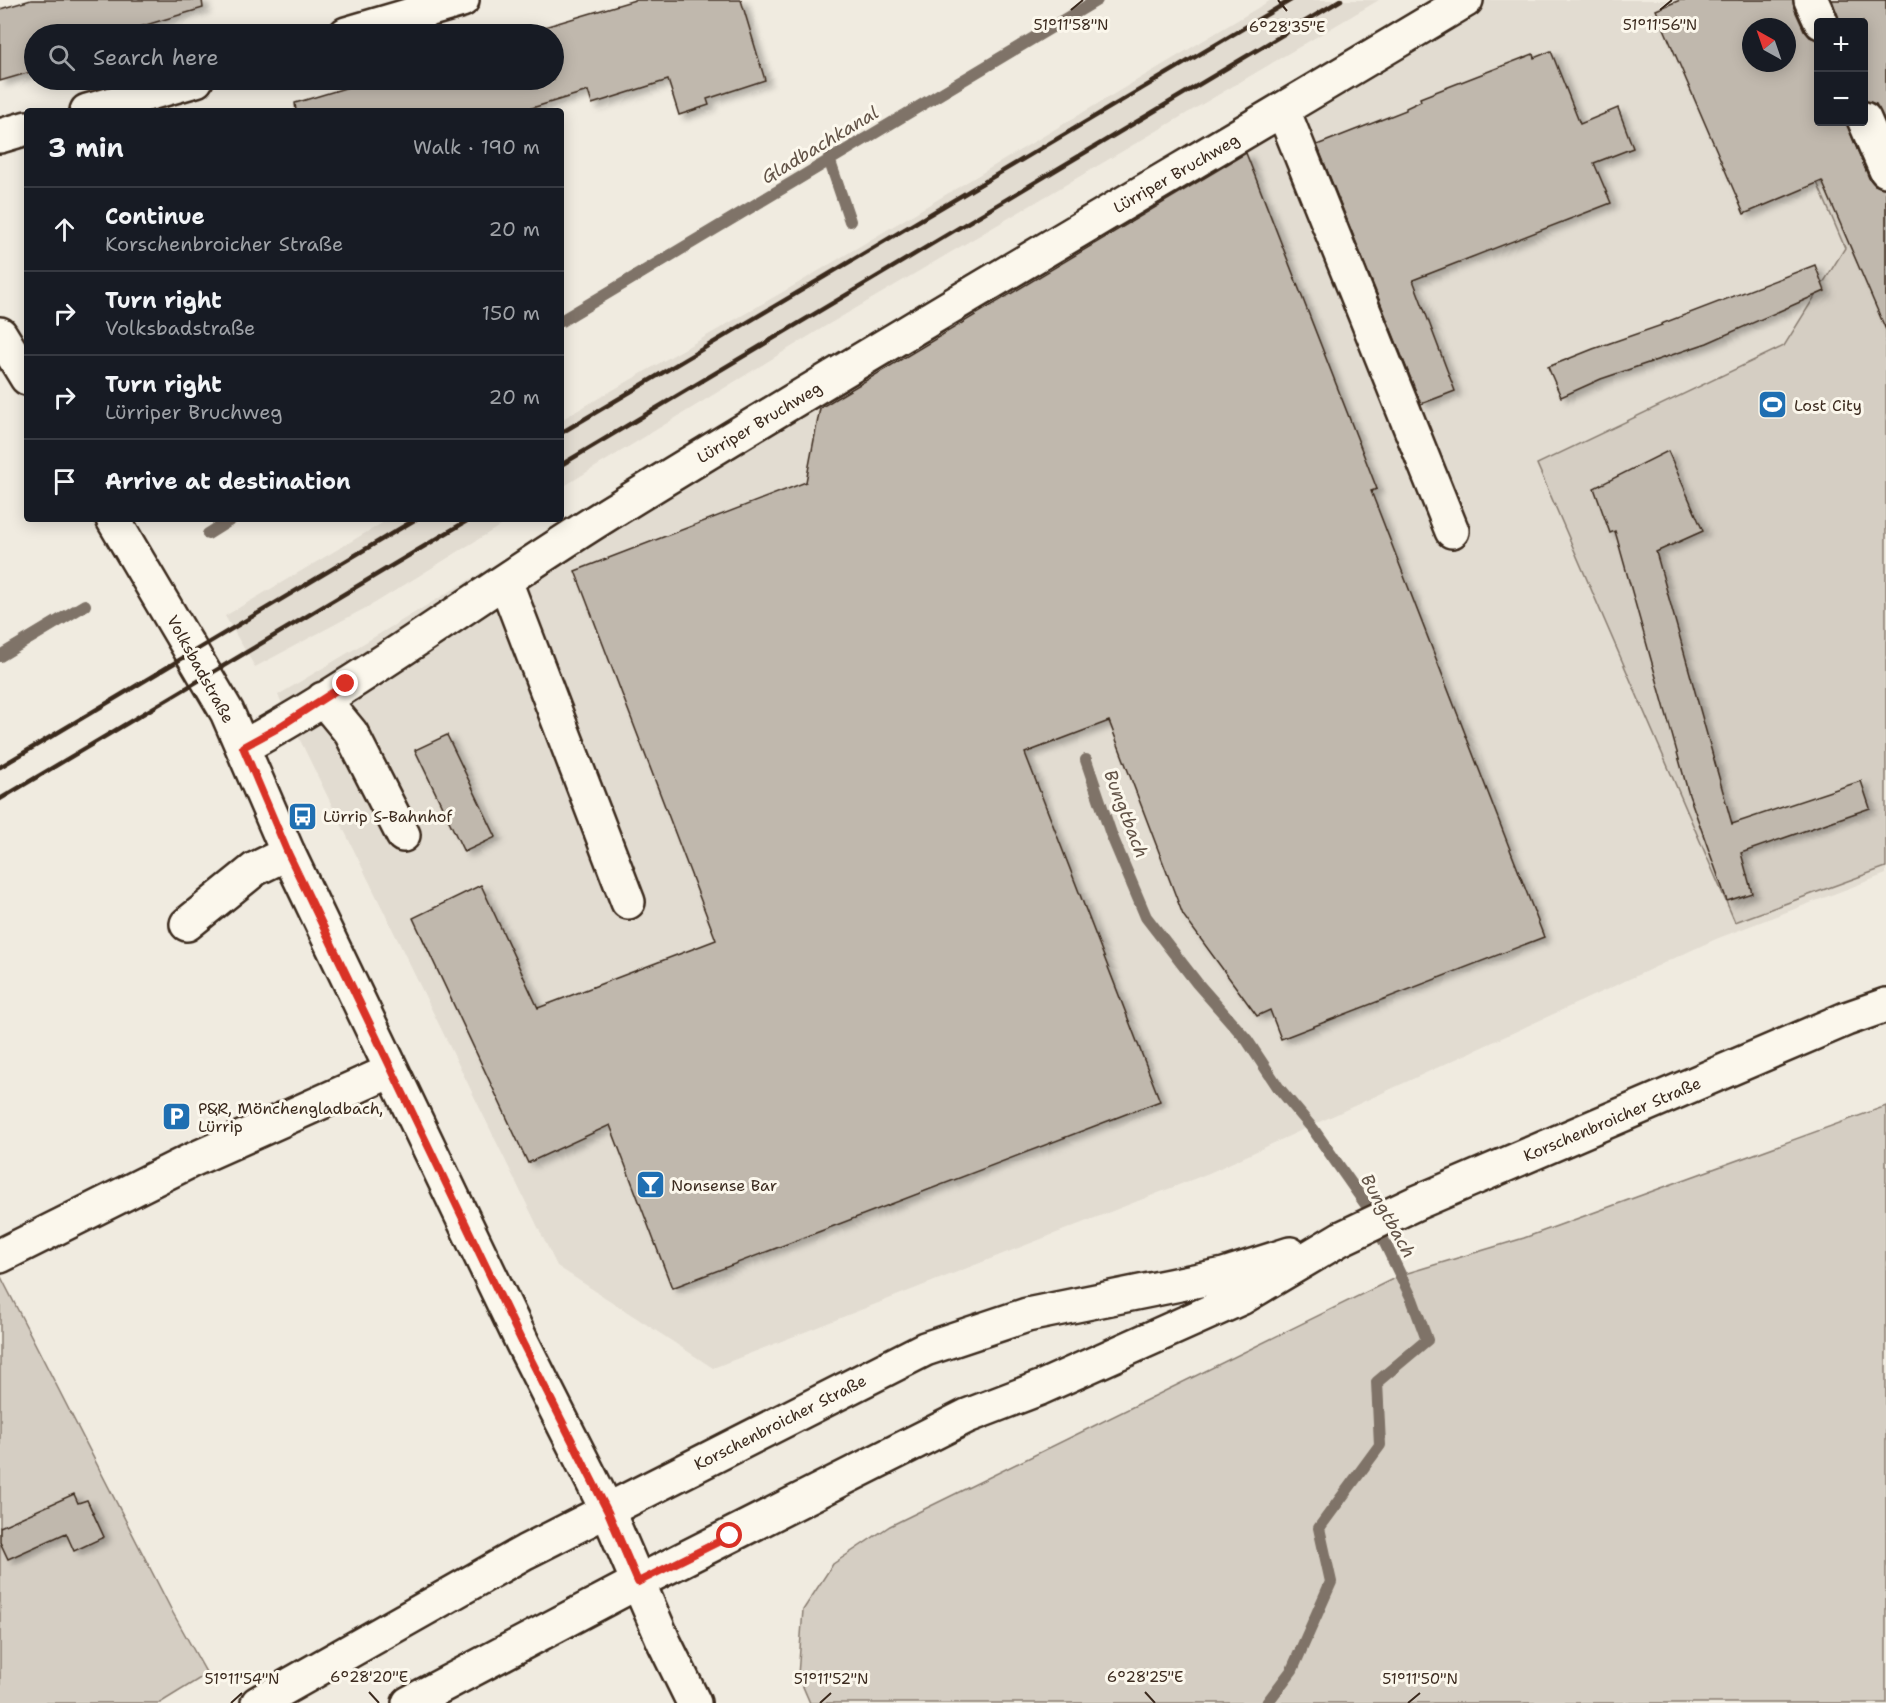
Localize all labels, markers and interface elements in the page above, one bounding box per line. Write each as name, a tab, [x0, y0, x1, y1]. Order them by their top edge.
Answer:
text: 51°11'58"N	[1033, 15, 1109, 35]
text: 51°11'56"N	[1623, 15, 1697, 35]
text: 6°28'35"E	[1249, 17, 1325, 37]
north arrow	[1742, 18, 1796, 72]
map controls	[1814, 18, 1868, 126]
button: +	[1814, 18, 1868, 72]
search box	[24, 24, 564, 90]
icon: search	[45, 41, 78, 74]
text: Search here	[93, 43, 219, 72]
button: −	[1814, 72, 1868, 126]
water label: Gladbachkanal	[757, 100, 883, 189]
street label: Lürriper Bruchweg	[1110, 129, 1243, 218]
text: 3 min	[48, 130, 124, 165]
text: Walk · 190 m	[413, 134, 540, 160]
text: Continue	[105, 202, 205, 231]
icon: ahead	[48, 213, 81, 246]
text: 20 m	[489, 216, 540, 242]
text: Korschenbroicher Straße	[105, 231, 343, 257]
text: Turn right	[105, 286, 222, 315]
icon: right	[48, 297, 81, 330]
text: 150 m	[482, 300, 540, 326]
text: Volksbadstraße	[105, 315, 255, 341]
text: Turn right	[105, 370, 222, 399]
street label: Lürriper Bruchweg	[693, 377, 826, 468]
icon: right	[48, 381, 81, 414]
text: 20 m	[489, 384, 540, 410]
sports icon: Lost City	[1757, 389, 1789, 421]
place label: Lost City	[1794, 395, 1862, 416]
text: Lürriper Bruchweg	[105, 399, 283, 425]
icon: arrive	[48, 465, 81, 498]
text: Arrive at destination	[105, 467, 351, 496]
street label: Volksbadstraße	[162, 612, 239, 727]
route end	[332, 670, 358, 696]
water label: Bungtbach	[1098, 766, 1154, 862]
bus stop icon: Lürrip S-Bahnhof	[286, 800, 318, 832]
place label: Lürrip S-Bahnhof	[323, 806, 454, 827]
street label: Korschenbroicher Straße	[1520, 1073, 1704, 1166]
place label: P&R, Mönchengladbach, Lürrip	[198, 1098, 383, 1137]
parking icon: P&R, Mönchengladbach, Lürrip	[161, 1101, 193, 1133]
bar icon: Nonsense Bar	[634, 1169, 666, 1201]
water label: Bungtbach	[1355, 1170, 1421, 1262]
place label: Nonsense Bar	[671, 1175, 777, 1196]
street label: Korschenbroicher Straße	[691, 1370, 870, 1475]
route start	[716, 1522, 742, 1548]
text: 6°28'20"E	[330, 1667, 408, 1687]
text: 6°28'25"E	[1107, 1667, 1183, 1687]
text: 51°11'54"N	[204, 1669, 280, 1689]
text: 51°11'52"N	[794, 1669, 868, 1689]
text: 51°11'50"N	[1382, 1669, 1458, 1689]

